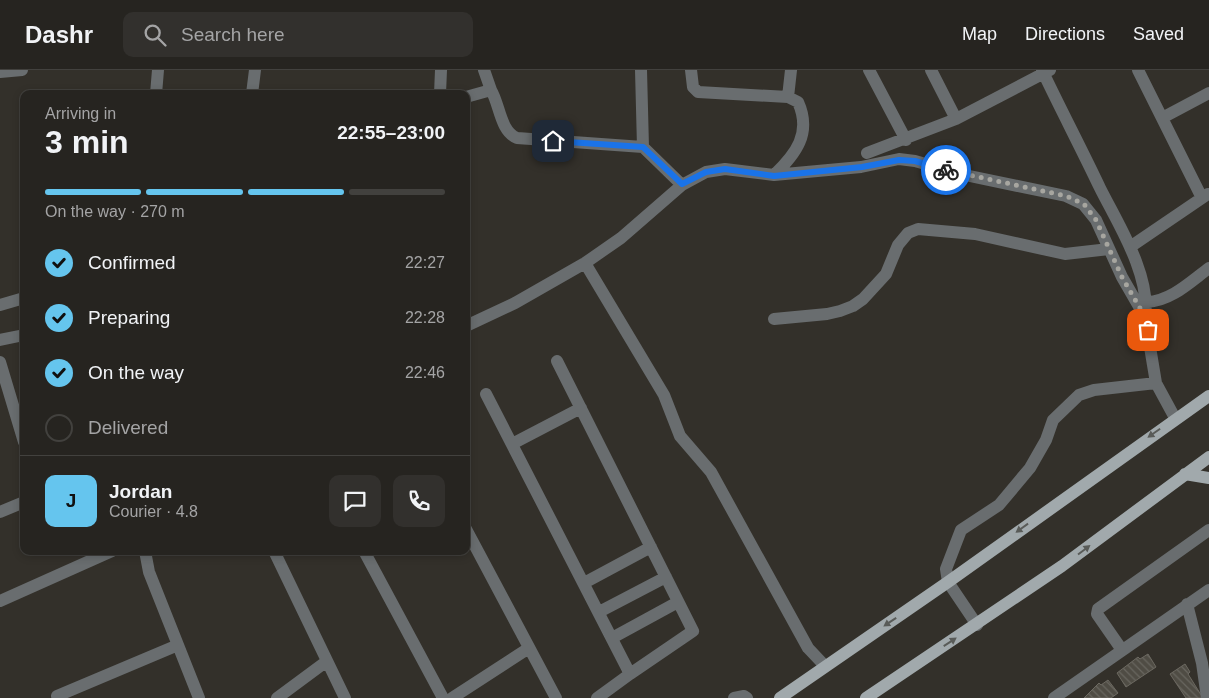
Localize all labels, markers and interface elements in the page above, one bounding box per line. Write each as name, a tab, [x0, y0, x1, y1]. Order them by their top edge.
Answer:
search box	[123, 12, 473, 57]
text: Dashr	[25, 21, 93, 48]
icon: search	[141, 21, 169, 49]
text: Search here	[181, 24, 285, 45]
text: Map	[962, 24, 997, 44]
text: Directions	[1025, 24, 1105, 44]
text: Saved	[1133, 24, 1184, 44]
text: Arriving in	[45, 105, 116, 122]
pin	[532, 120, 574, 162]
text: 22:55–23:00	[337, 122, 445, 143]
text: 3 min	[45, 124, 129, 160]
icon: home	[539, 127, 567, 155]
courier	[921, 145, 971, 195]
icon: bike	[932, 156, 960, 184]
text: On the way · 270 m	[45, 203, 185, 220]
icon: check	[45, 249, 73, 277]
text: Confirmed	[88, 252, 176, 273]
text: 22:27	[405, 254, 445, 271]
icon: check	[45, 304, 73, 332]
text: Preparing	[88, 307, 170, 328]
text: 22:28	[405, 309, 445, 326]
pin	[1127, 309, 1169, 351]
icon: bag	[1134, 316, 1162, 344]
icon: check	[45, 359, 73, 387]
text: On the way	[88, 362, 184, 383]
text: 22:46	[405, 364, 445, 381]
text: Delivered	[88, 417, 168, 438]
one-way arrow	[1147, 428, 1161, 438]
button: chat	[329, 475, 381, 527]
button: phone	[393, 475, 445, 527]
text: Jordan	[109, 481, 172, 502]
text: J	[66, 490, 76, 511]
text: Courier · 4.8	[109, 503, 198, 520]
one-way arrow	[1015, 523, 1029, 533]
one-way arrow	[1077, 545, 1091, 555]
one-way arrow	[883, 617, 896, 627]
one-way arrow	[944, 638, 957, 647]

